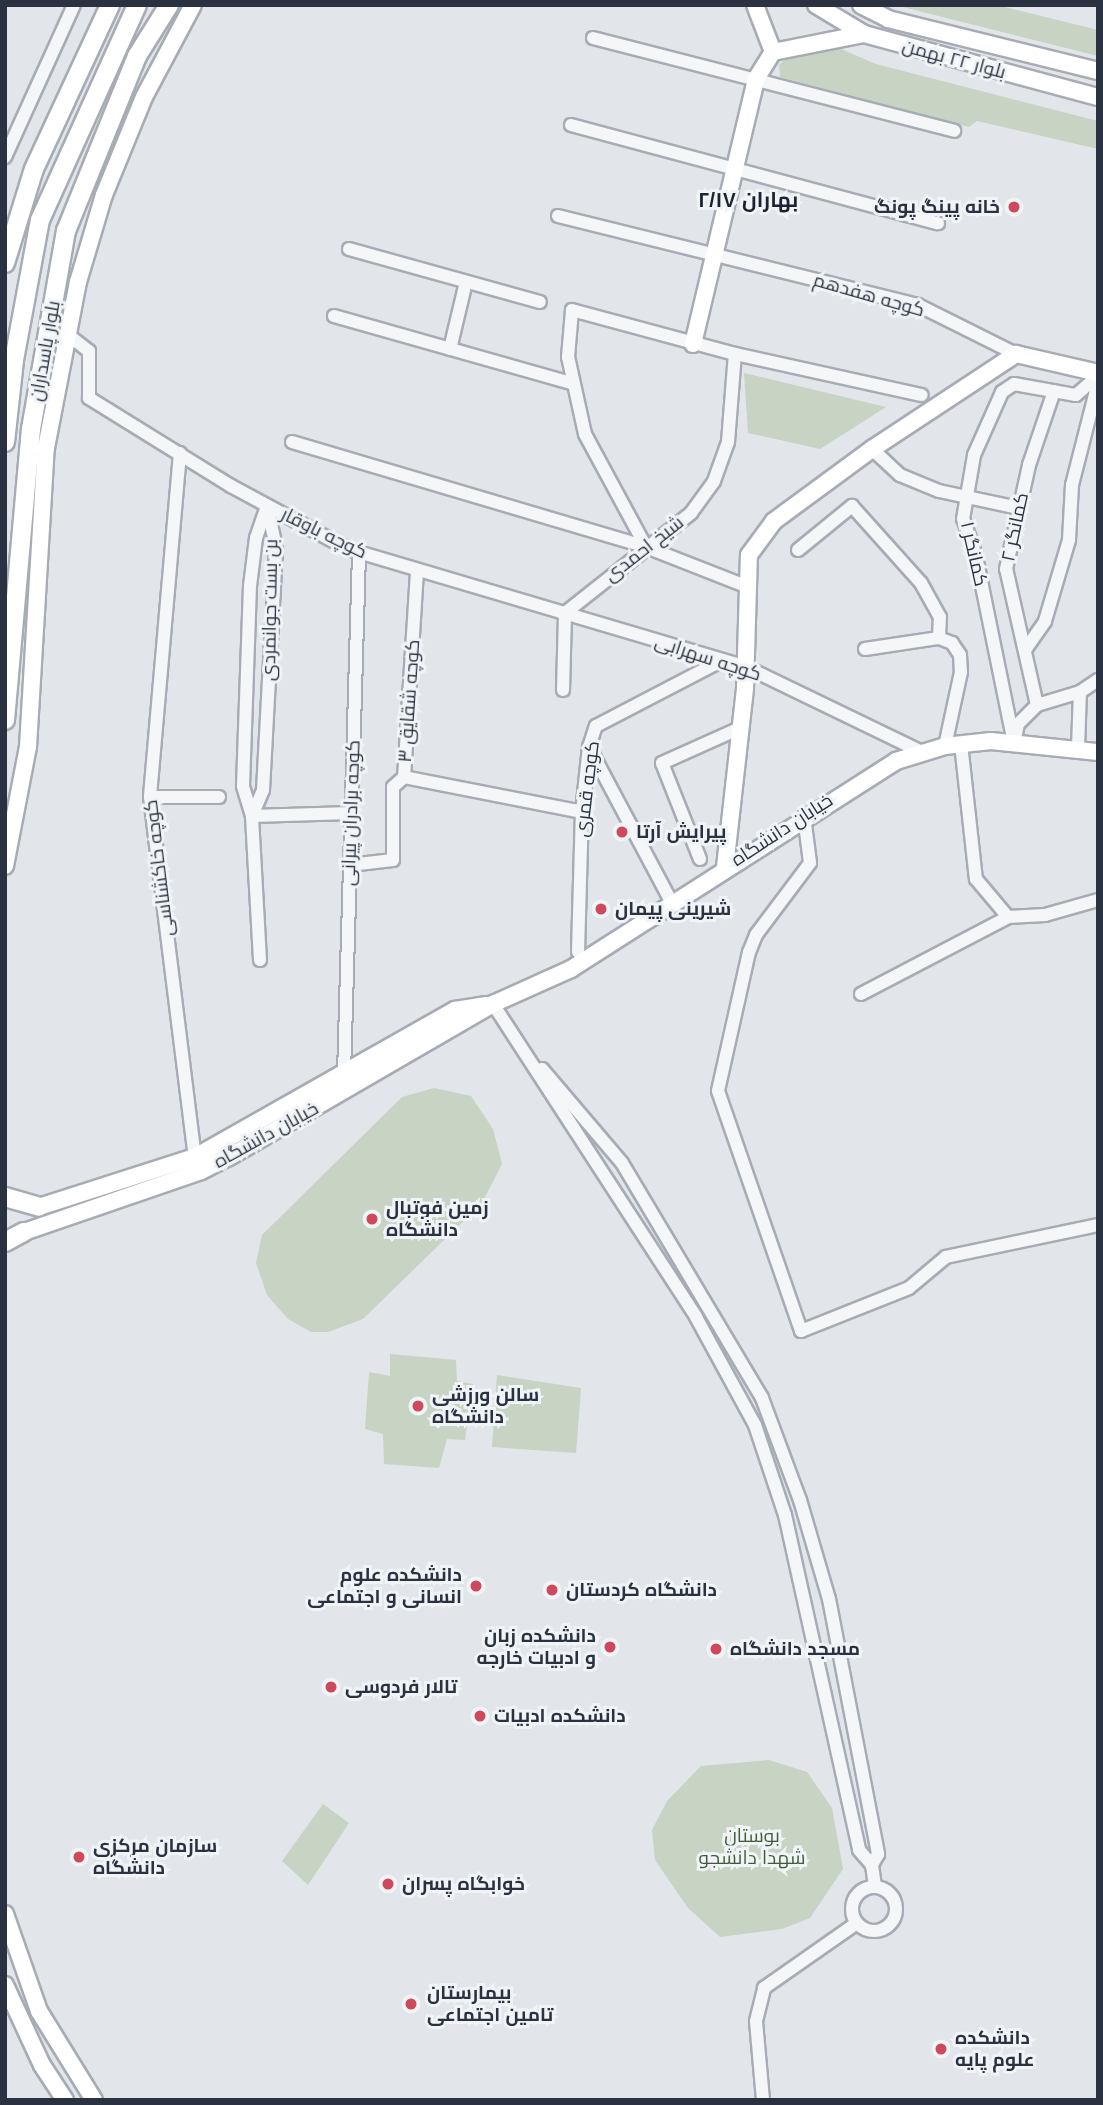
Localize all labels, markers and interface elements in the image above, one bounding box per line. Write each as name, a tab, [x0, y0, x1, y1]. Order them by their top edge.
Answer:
street label: بلوار ۲۲ بهمن	[900, 34, 1008, 84]
district label: ۲/۱۷ بهاران	[698, 187, 798, 213]
place label: خانه پینگ پونگ	[874, 196, 1000, 218]
marker: خانه پینگ پونگ	[1006, 199, 1022, 215]
street label: کوچه هفدهم	[811, 268, 927, 322]
street label: بلوار پاسداران	[25, 299, 65, 403]
street label: کمانگر ۲	[997, 490, 1033, 564]
street label: کوچه باوقار	[277, 502, 371, 564]
street label: شیخ احمدی	[600, 511, 688, 587]
street label: کمانگر ۱	[956, 519, 992, 589]
street label: بن بست جوانمردی	[257, 539, 283, 681]
street label: کوچه سهرابی	[652, 630, 764, 686]
street label: کوچه شقایق ۳	[393, 639, 425, 763]
street label: کوچه برادران پیرانی	[337, 740, 365, 886]
street label: کوچه قمری	[570, 740, 604, 838]
street label: خیابان دانشگاه	[727, 789, 837, 871]
street label: کوچه خاکشناسی	[139, 798, 179, 938]
place label: پیرایش آرتا	[636, 821, 726, 843]
marker: پیرایش آرتا	[614, 824, 630, 840]
place label: شیرینی پیمان	[615, 898, 731, 920]
marker: شیرینی پیمان	[593, 901, 609, 917]
street label: خیابان دانشگاه	[210, 1097, 322, 1173]
place label: زمین فوتبال دانشگاه	[386, 1197, 489, 1241]
marker: زمین فوتبال دانشگاه	[364, 1211, 380, 1227]
place label: سالن ورزشی دانشگاه	[432, 1384, 539, 1428]
marker: سالن ورزشی دانشگاه	[410, 1398, 426, 1414]
place label: دانشکده علوم انسانی و اجتماعی	[307, 1564, 462, 1608]
marker: دانشکده علوم انسانی و اجتماعی	[468, 1578, 484, 1594]
place label: دانشگاه کردستان	[566, 1579, 717, 1601]
marker: دانشگاه کردستان	[544, 1582, 560, 1598]
place label: دانشکده زبان و ادبیات خارجه	[477, 1625, 596, 1669]
place label: مسجد دانشگاه	[730, 1638, 860, 1660]
marker: دانشکده زبان و ادبیات خارجه	[602, 1639, 618, 1655]
marker: مسجد دانشگاه	[708, 1641, 724, 1657]
place label: تالار فردوسی	[345, 1676, 457, 1698]
marker: تالار فردوسی	[323, 1679, 339, 1695]
place label: دانشکده ادبیات	[494, 1705, 626, 1727]
marker: دانشکده ادبیات	[472, 1708, 488, 1724]
park label: بوستان شهدا دانشجو	[699, 1825, 805, 1869]
place label: سازمان مرکزی دانشگاه	[93, 1835, 217, 1879]
marker: سازمان مرکزی دانشگاه	[71, 1849, 87, 1865]
place label: خوابگاه پسران	[402, 1873, 525, 1895]
marker: خوابگاه پسران	[380, 1876, 396, 1892]
place label: بیمارستان تامین اجتماعی	[427, 1982, 553, 2026]
marker: بیمارستان تامین اجتماعی	[401, 1994, 421, 2014]
place label: دانشکده علوم پایه	[955, 2027, 1034, 2071]
marker: دانشکده علوم پایه	[933, 2041, 949, 2057]

